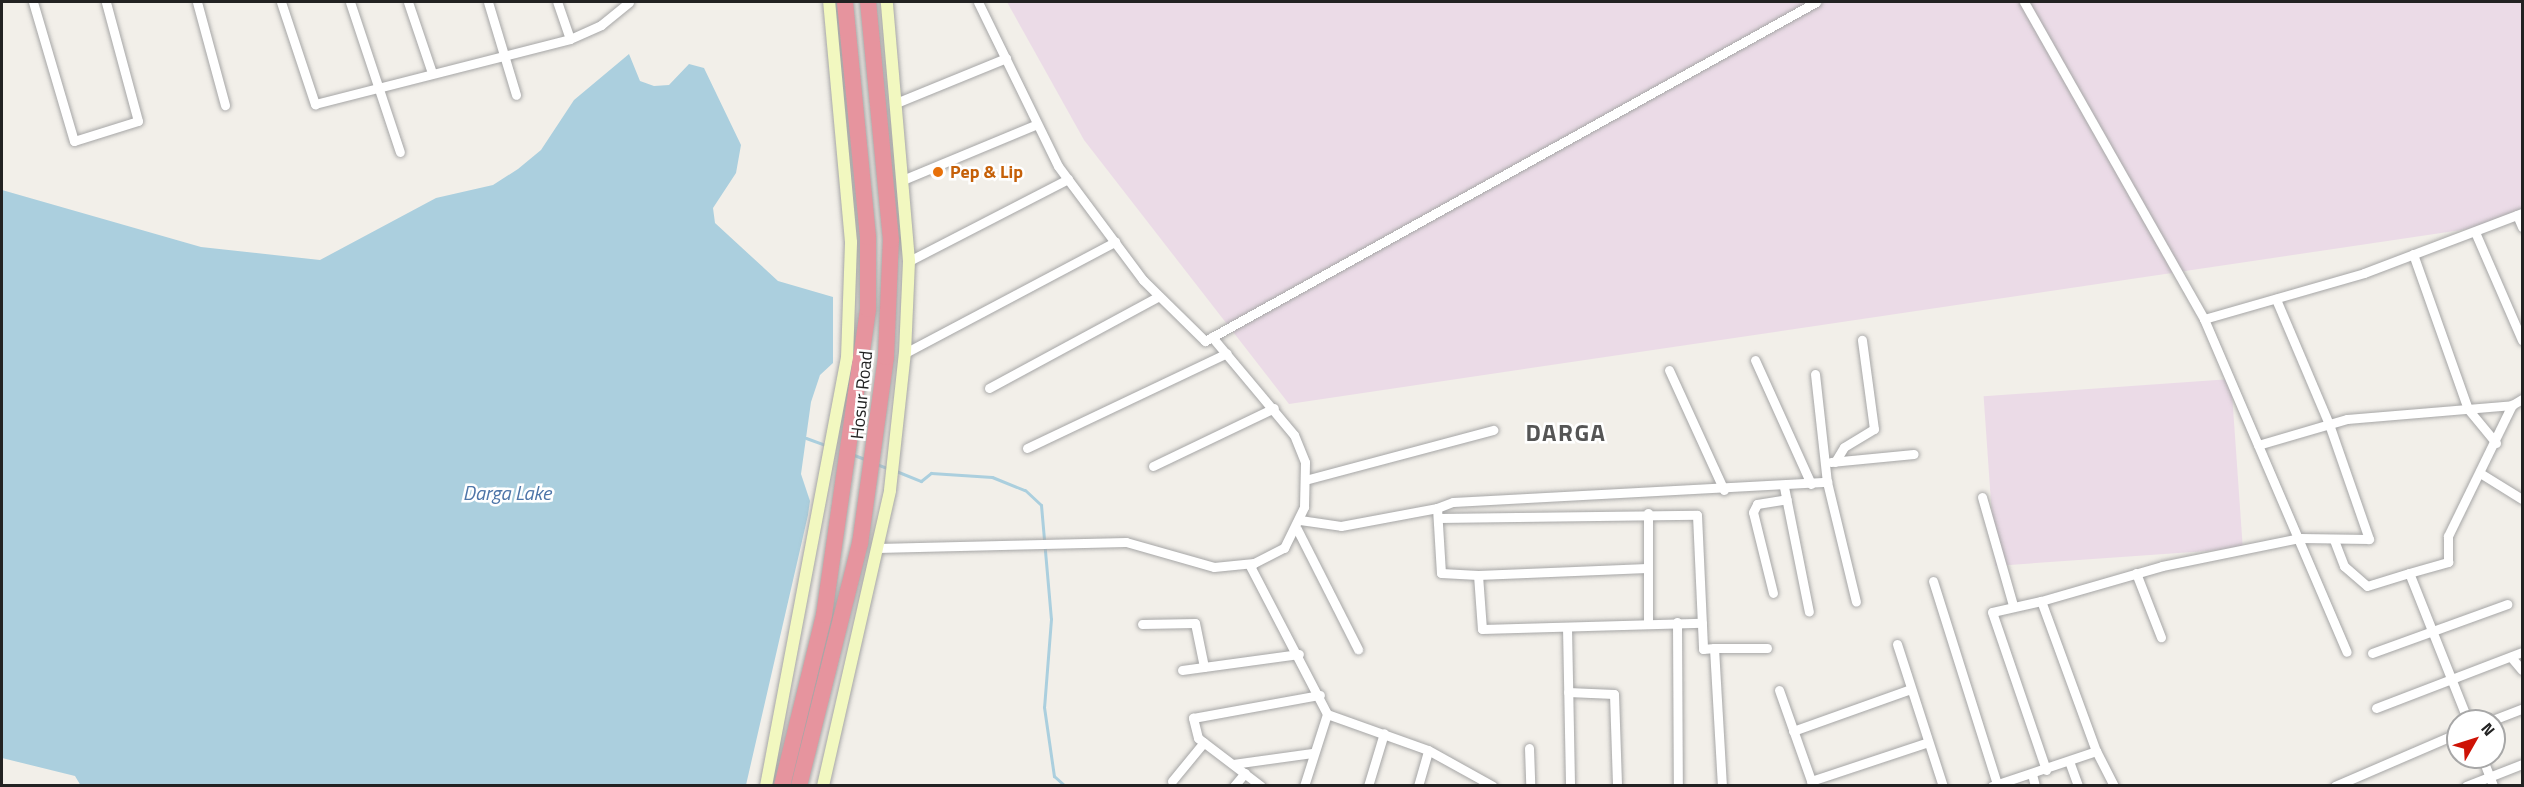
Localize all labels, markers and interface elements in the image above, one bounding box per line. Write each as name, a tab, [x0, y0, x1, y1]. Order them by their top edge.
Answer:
place label: Pep & Lip	[950, 161, 1023, 183]
marker: Pep & Lip	[931, 165, 945, 179]
street label: Hosur Road	[847, 350, 877, 440]
district label: DARGA	[1525, 419, 1607, 447]
water label: Darga Lake	[463, 480, 551, 504]
north arrow	[2446, 709, 2506, 769]
text: N	[2476, 717, 2501, 741]

